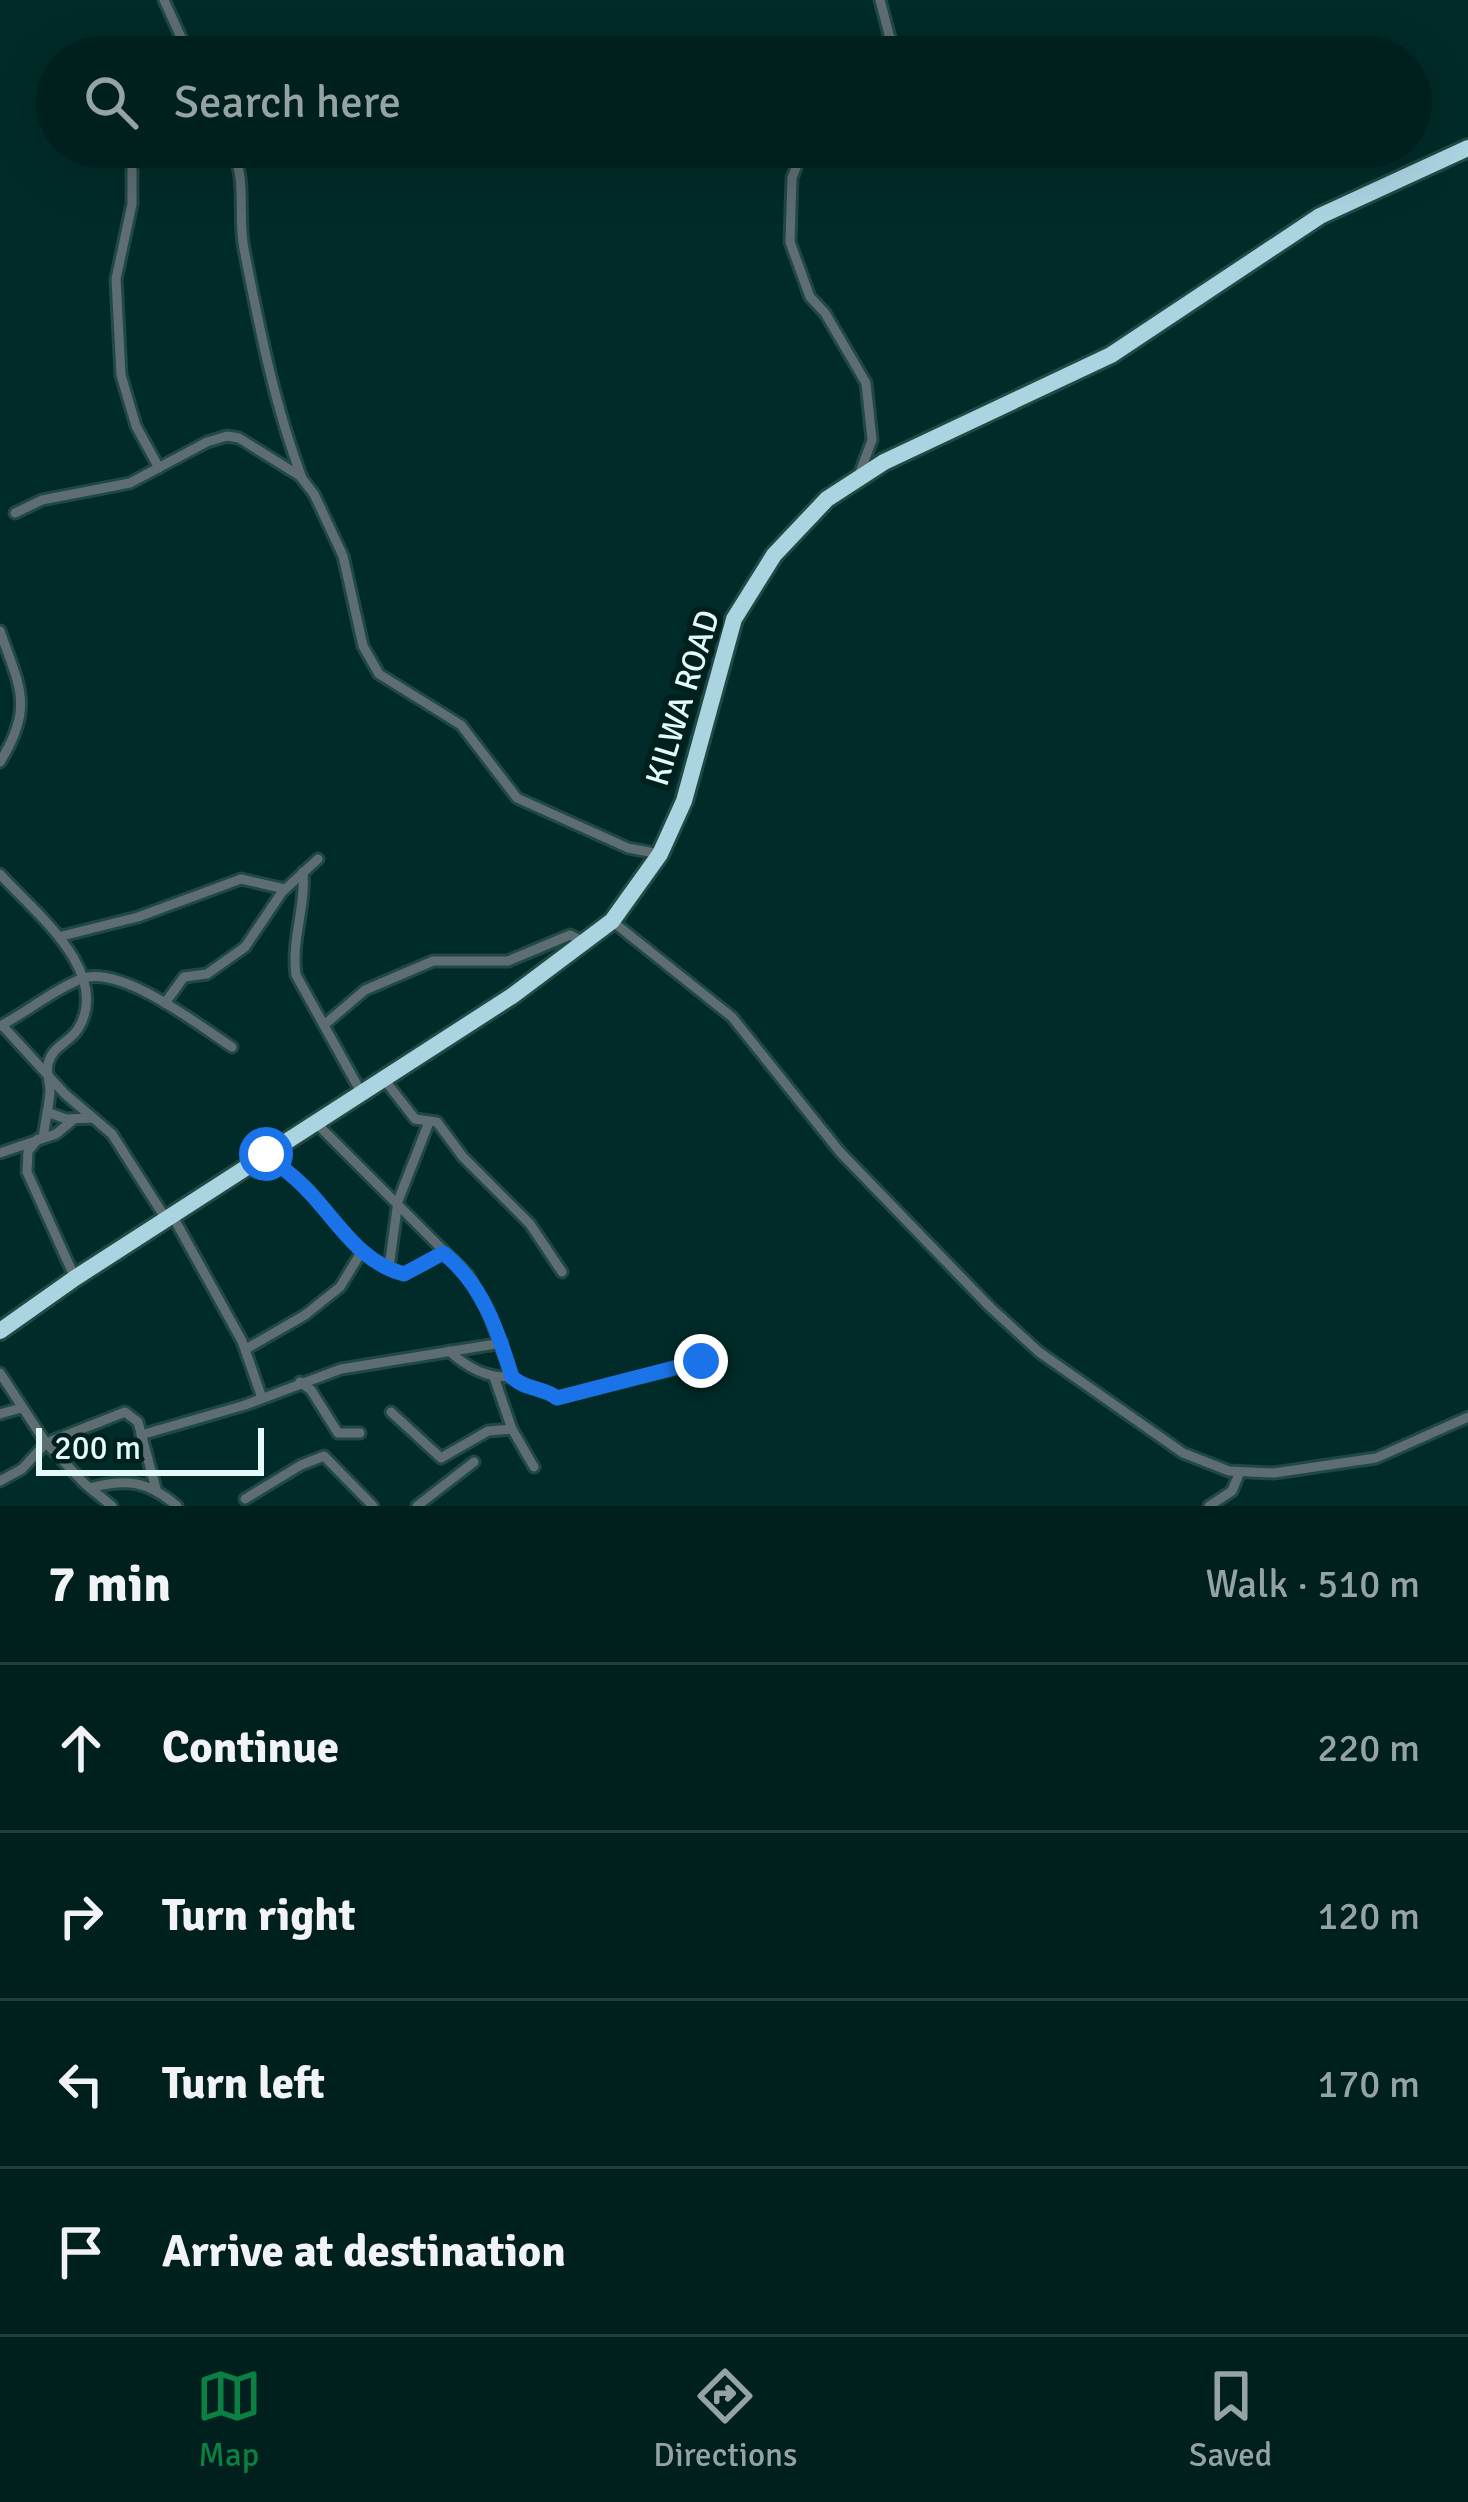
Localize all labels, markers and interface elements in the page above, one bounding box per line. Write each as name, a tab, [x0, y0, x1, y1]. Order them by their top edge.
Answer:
search box	[36, 36, 1432, 168]
icon: search	[78, 69, 144, 135]
text: Search here	[174, 75, 401, 130]
street label: KILWA ROAD	[637, 605, 729, 791]
route start	[239, 1127, 293, 1181]
route end	[674, 1334, 728, 1388]
scale bar	[36, 1422, 264, 1475]
text: 200 m	[54, 1428, 141, 1469]
text: 7 min	[48, 1553, 171, 1616]
text: Walk · 510 m	[1206, 1560, 1420, 1608]
icon: ahead	[48, 1715, 114, 1781]
text: Continue	[162, 1720, 339, 1775]
text: 220 m	[1317, 1724, 1420, 1772]
icon: right	[48, 1883, 114, 1949]
text: Turn right	[162, 1888, 356, 1943]
text: 120 m	[1317, 1892, 1420, 1940]
icon: left	[48, 2051, 114, 2117]
text: Turn left	[162, 2056, 325, 2111]
text: 170 m	[1317, 2060, 1420, 2108]
icon: arrive	[48, 2219, 114, 2285]
text: Arrive at destination	[162, 2224, 566, 2279]
tab: Map	[196, 2363, 262, 2476]
tab: Directions	[653, 2363, 798, 2476]
tab: Saved	[1189, 2363, 1272, 2476]

